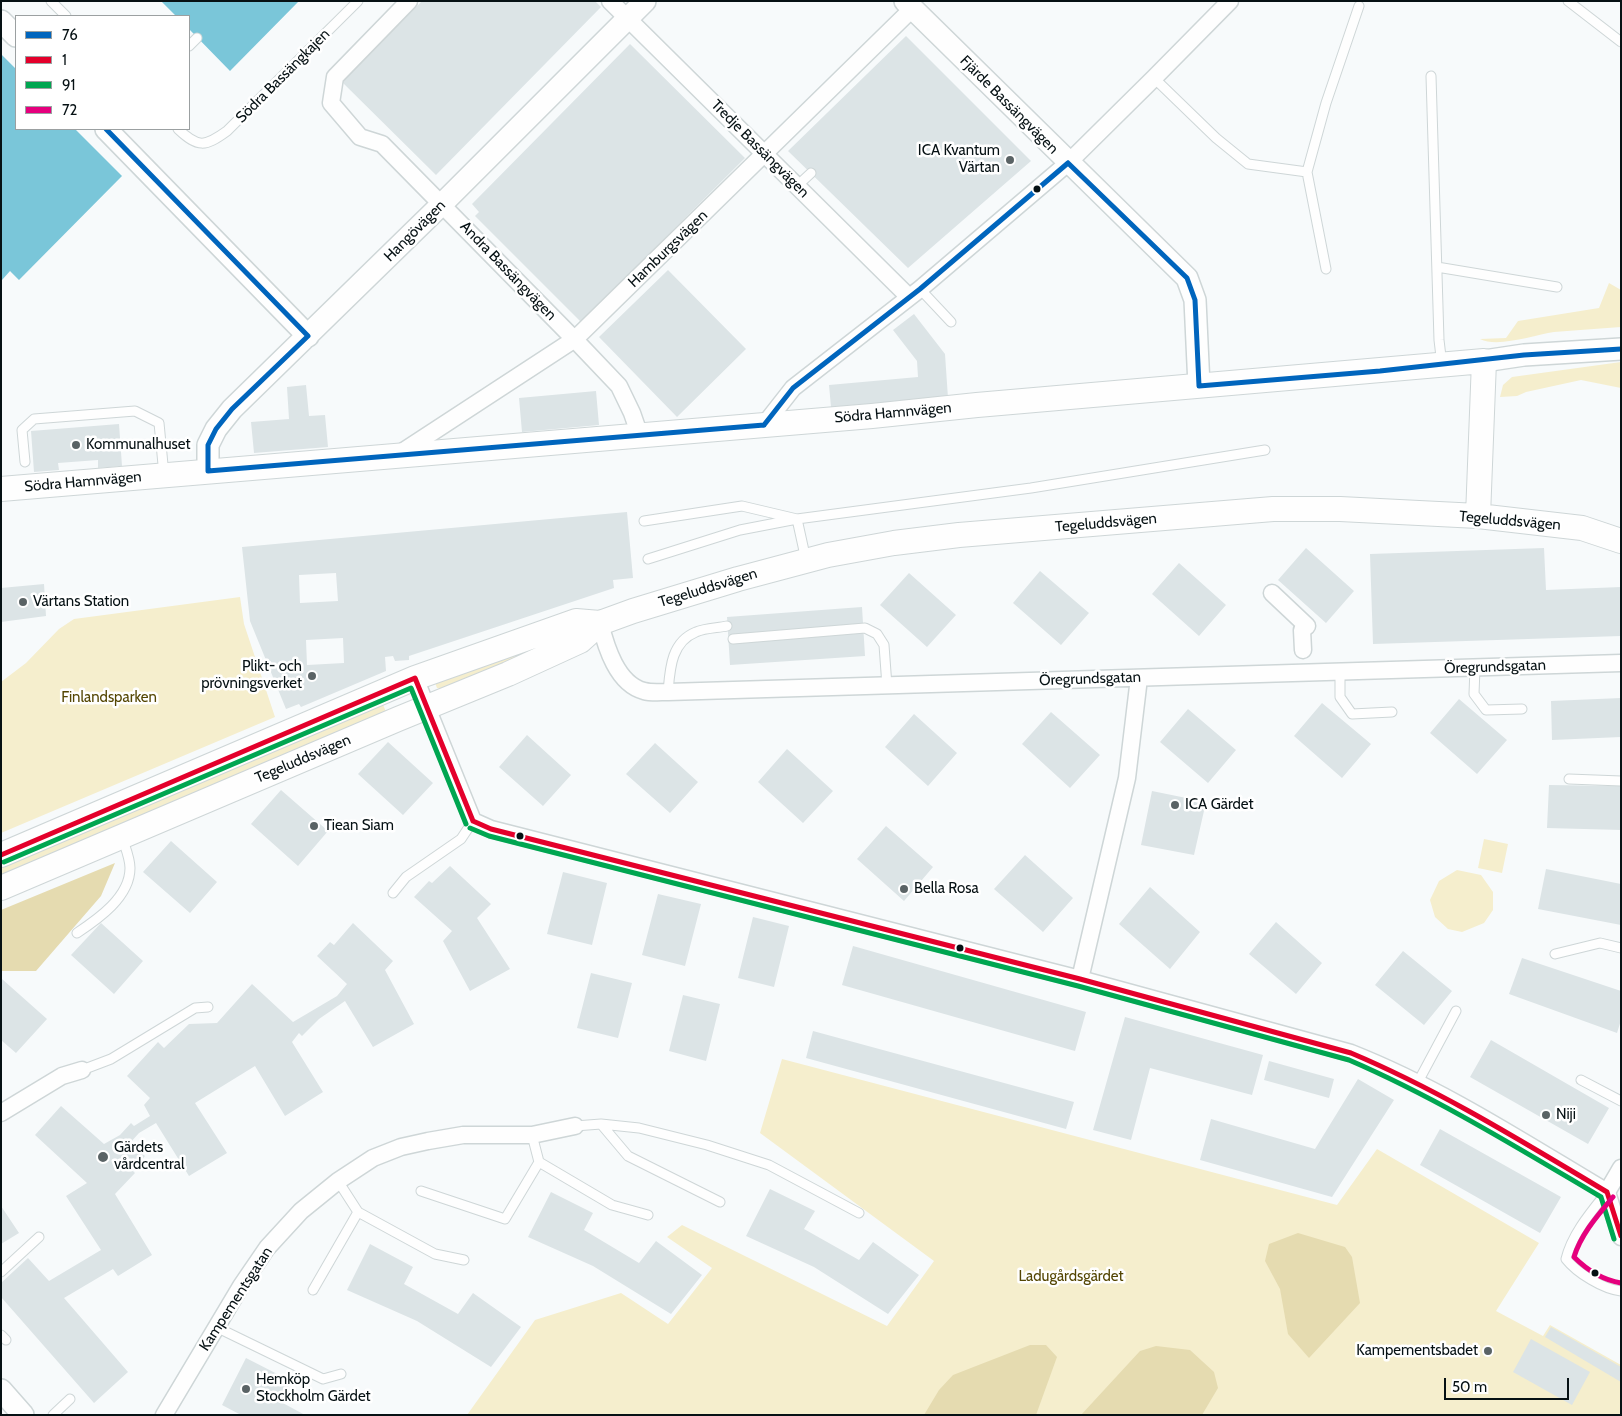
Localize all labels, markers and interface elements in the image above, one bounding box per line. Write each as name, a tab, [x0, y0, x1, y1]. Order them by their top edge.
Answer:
legend	[15, 15, 190, 130]
street label: Södra Bassängkajen	[232, 25, 334, 127]
text: 76	[62, 26, 78, 44]
text: 1	[62, 51, 67, 69]
street label: Fjärde Bassängvägen	[956, 52, 1062, 158]
text: 91	[62, 76, 75, 94]
street label: Tredje Bassängvägen	[707, 96, 813, 202]
text: 72	[62, 101, 77, 119]
place label: ICA Kvantum Värtan	[918, 142, 1000, 177]
marker: ICA Kvantum Värtan	[1004, 154, 1016, 166]
unlabelled marker	[1032, 184, 1042, 194]
street label: Hangövägen	[380, 196, 450, 266]
street label: Hamburgsvägen	[625, 207, 711, 291]
street label: Andra Bassängvägen	[456, 218, 560, 324]
street label: Södra Hamnvägen	[834, 399, 952, 427]
place label: Kommunalhuset	[86, 436, 190, 454]
marker: Kommunalhuset	[70, 439, 82, 451]
street label: Södra Hamnvägen	[24, 468, 142, 496]
street label: Tegeluddsvägen	[1458, 508, 1562, 534]
street label: Tegeluddsvägen	[1054, 510, 1158, 536]
street label: Tegeluddsvägen	[657, 564, 759, 612]
place label: Värtans Station	[33, 593, 129, 611]
marker: Värtans Station	[17, 596, 29, 608]
street label: Öregrundsgatan	[1444, 656, 1546, 678]
place label: Plikt- och prövningsverket	[201, 658, 302, 693]
street label: Öregrundsgatan	[1039, 668, 1141, 690]
marker: Plikt- och prövningsverket	[306, 670, 318, 682]
park label: Finlandsparken	[61, 689, 157, 707]
street label: Tegeluddsvägen	[253, 731, 353, 787]
place label: ICA Gärdet	[1185, 796, 1254, 814]
marker: ICA Gärdet	[1169, 799, 1181, 811]
place label: Tiean Siam	[324, 817, 394, 835]
marker: Tiean Siam	[308, 820, 320, 832]
unlabelled marker	[515, 831, 525, 841]
place label: Bella Rosa	[914, 880, 979, 898]
marker: Bella Rosa	[898, 883, 910, 895]
unlabelled marker	[955, 943, 965, 953]
place label: Niji	[1556, 1106, 1576, 1124]
marker: Niji	[1540, 1109, 1552, 1121]
place label: Gärdets vårdcentral	[114, 1139, 184, 1174]
marker: Gärdets vårdcentral	[96, 1150, 110, 1164]
street label: Kampementsgatan	[196, 1244, 276, 1354]
park label: Ladugårdsgärdet	[1019, 1268, 1123, 1286]
unlabelled marker	[1590, 1268, 1600, 1278]
place label: Kampementsbadet	[1356, 1342, 1478, 1360]
marker: Kampementsbadet	[1482, 1345, 1494, 1357]
scale bar	[1447, 1368, 1572, 1400]
place label: Hemköp Stockholm Gärdet	[256, 1371, 371, 1406]
text: 50 m	[1452, 1378, 1487, 1396]
marker: Hemköp Stockholm Gärdet	[240, 1383, 252, 1395]

